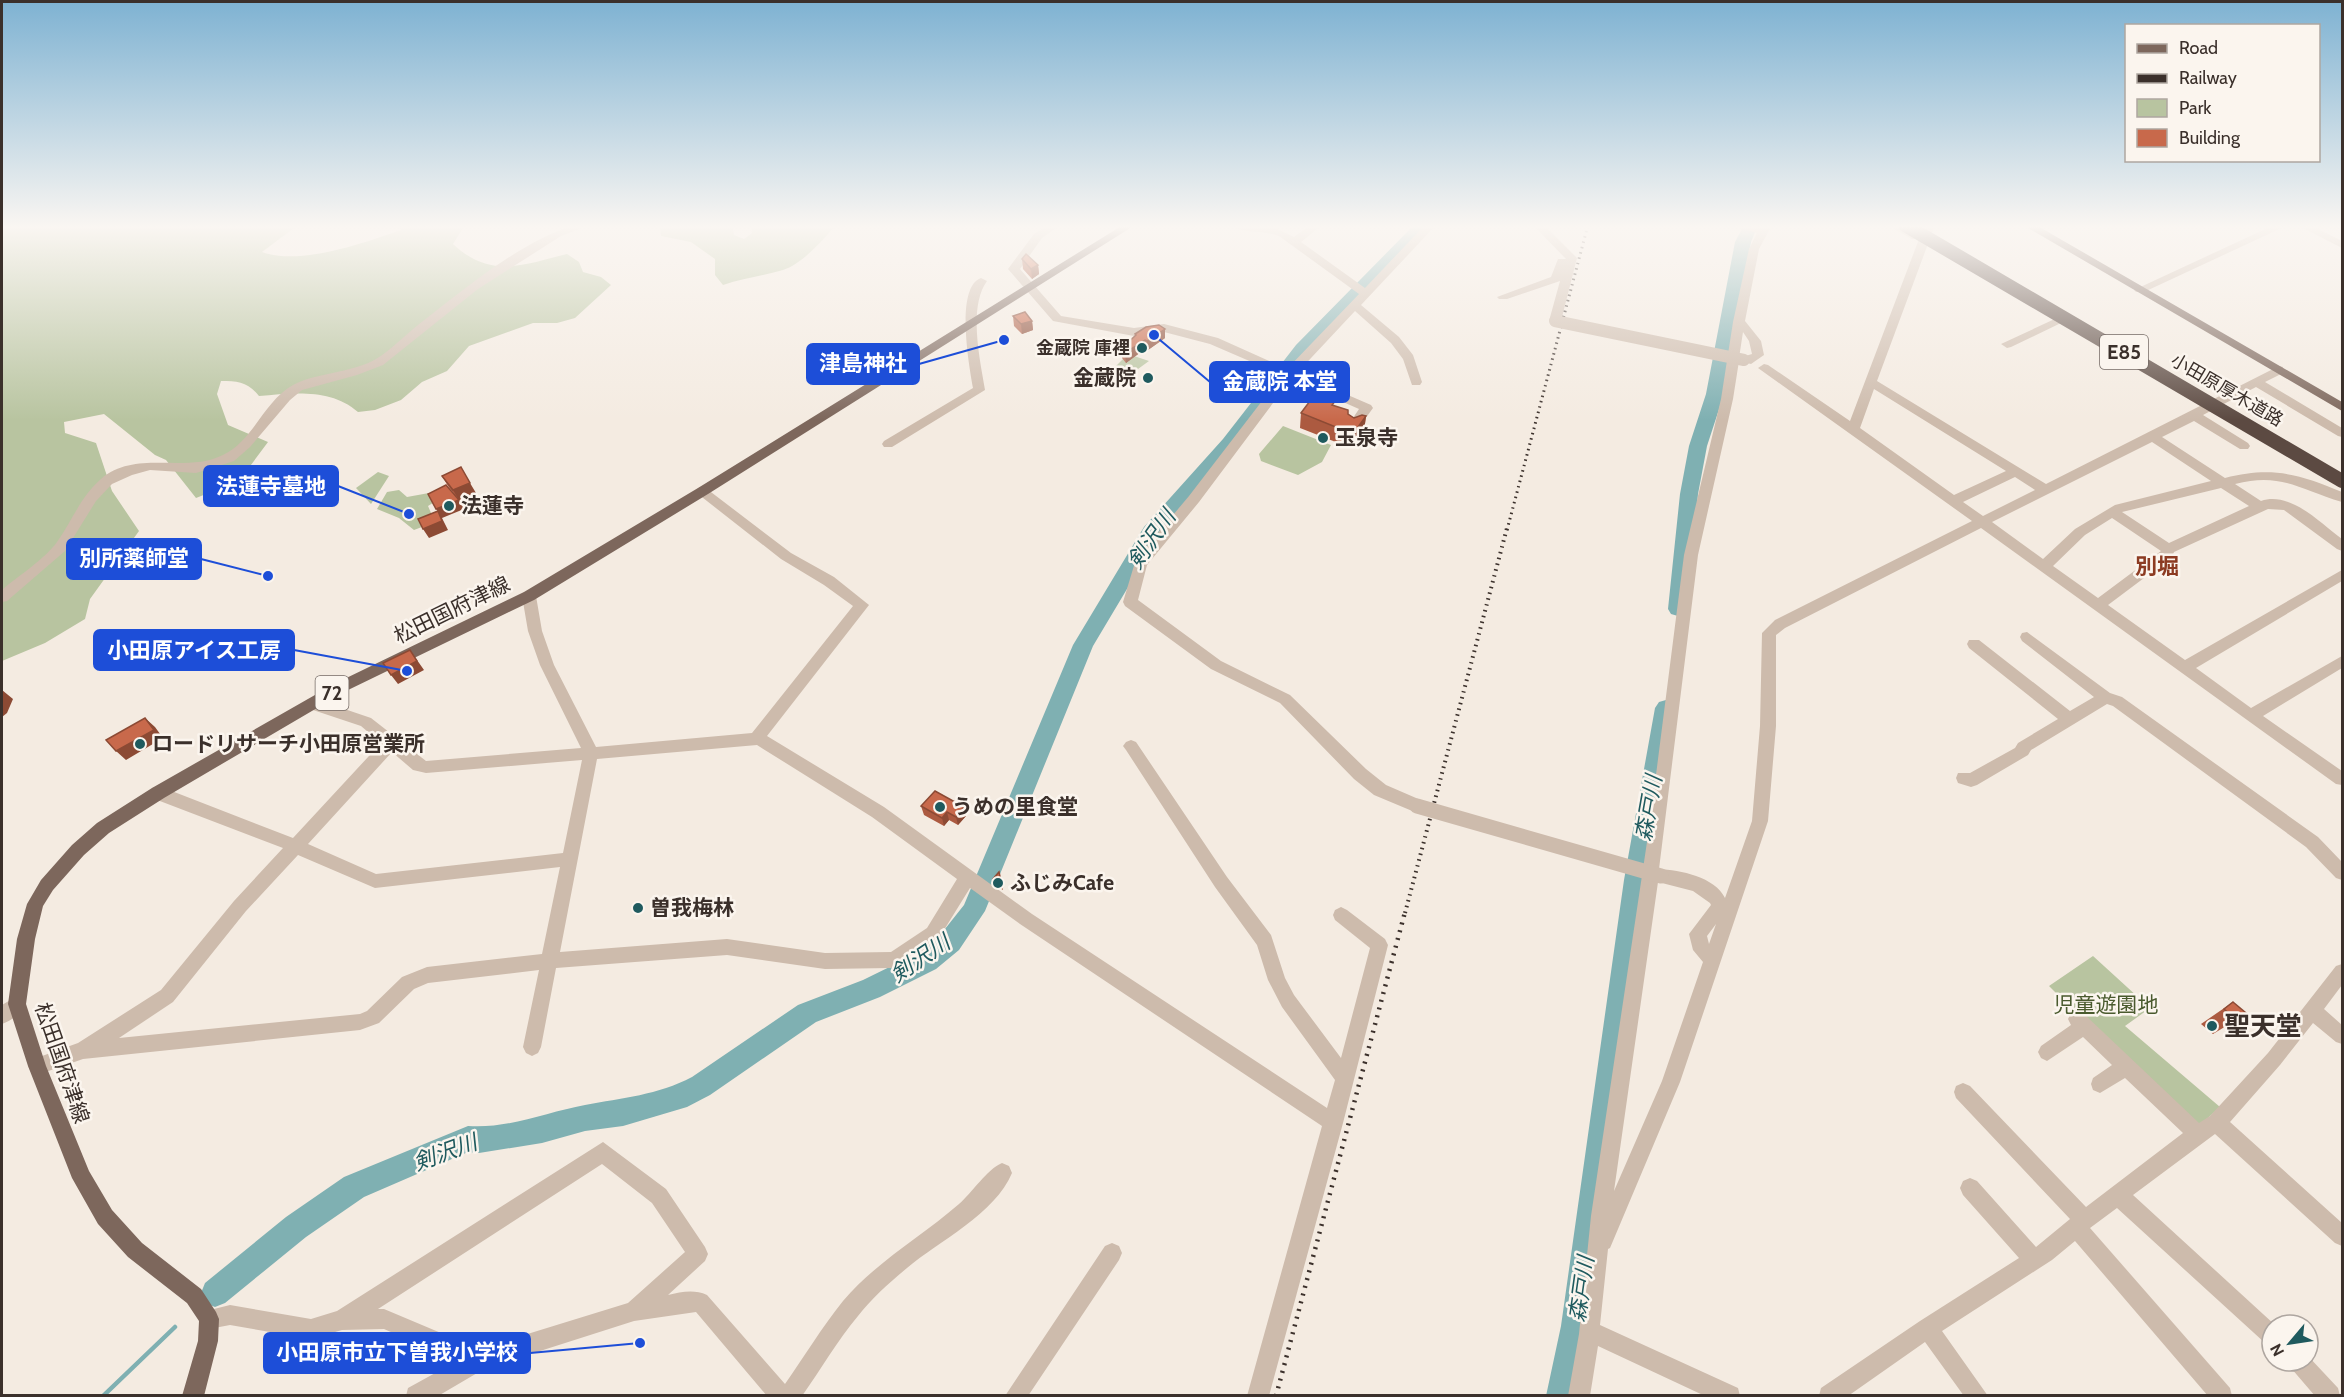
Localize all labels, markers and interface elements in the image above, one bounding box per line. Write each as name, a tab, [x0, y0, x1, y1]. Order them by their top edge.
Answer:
legend	[2125, 24, 2320, 162]
text: Road	[2179, 37, 2218, 59]
text: Railway	[2179, 67, 2237, 89]
text: Park	[2179, 97, 2212, 119]
text: Building	[2179, 127, 2241, 149]
road number: E85	[2100, 335, 2148, 369]
place label: 金蔵院 庫裡	[1036, 337, 1130, 359]
marker: 金蔵院 庫裡	[1135, 341, 1149, 355]
callout: 津島神社	[807, 344, 919, 384]
street label: 小田原厚木道路	[2167, 349, 2287, 431]
text: 津島神社	[819, 350, 907, 377]
callout: 金蔵院 本堂	[1210, 362, 1349, 402]
place label: 金蔵院	[1073, 365, 1136, 390]
text: 金蔵院 本堂	[1223, 368, 1337, 395]
marker: 金蔵院	[1141, 371, 1155, 385]
place label: 玉泉寺	[1335, 425, 1398, 450]
marker: 玉泉寺	[1316, 431, 1330, 445]
callout: 法蓮寺墓地	[204, 466, 338, 506]
text: 法蓮寺墓地	[216, 473, 326, 500]
place label: 法蓮寺	[461, 493, 524, 518]
marker: 法蓮寺	[442, 499, 456, 513]
water label: 剣沢川	[1121, 503, 1183, 574]
callout: 別所薬師堂	[67, 539, 201, 579]
text: 別所薬師堂	[79, 545, 189, 572]
district label: 別堀	[2135, 553, 2179, 580]
street label: 松田国府津線	[390, 571, 514, 648]
callout: 小田原アイス工房	[94, 630, 294, 670]
text: 小田原アイス工房	[107, 637, 281, 664]
road number: 72	[316, 676, 348, 710]
place label: ロードリサーチ小田原営業所	[152, 731, 425, 756]
marker: ロードリサーチ小田原営業所	[133, 737, 147, 751]
water label: 森戸川	[1629, 771, 1668, 843]
place label: うめの里食堂	[952, 794, 1078, 819]
marker: うめの里食堂	[933, 800, 947, 814]
place label: ふじみCafe	[1010, 870, 1114, 895]
marker: ふじみCafe	[991, 876, 1005, 890]
place label: 曽我梅林	[650, 895, 734, 920]
marker: 曽我梅林	[631, 901, 645, 915]
water label: 剣沢川	[885, 928, 957, 988]
park label: 児童遊園地	[2054, 992, 2159, 1017]
street label: 松田国府津線	[30, 999, 95, 1126]
place label: 聖天堂	[2224, 1010, 2302, 1042]
marker: 聖天堂	[2205, 1019, 2219, 1033]
water label: 剣沢川	[410, 1128, 483, 1176]
water label: 森戸川	[1564, 1253, 1600, 1324]
north arrow	[2260, 1313, 2320, 1373]
callout: 小田原市立下曽我小学校	[264, 1333, 530, 1373]
text: 小田原市立下曽我小学校	[276, 1339, 518, 1366]
text: N	[2266, 1340, 2288, 1360]

